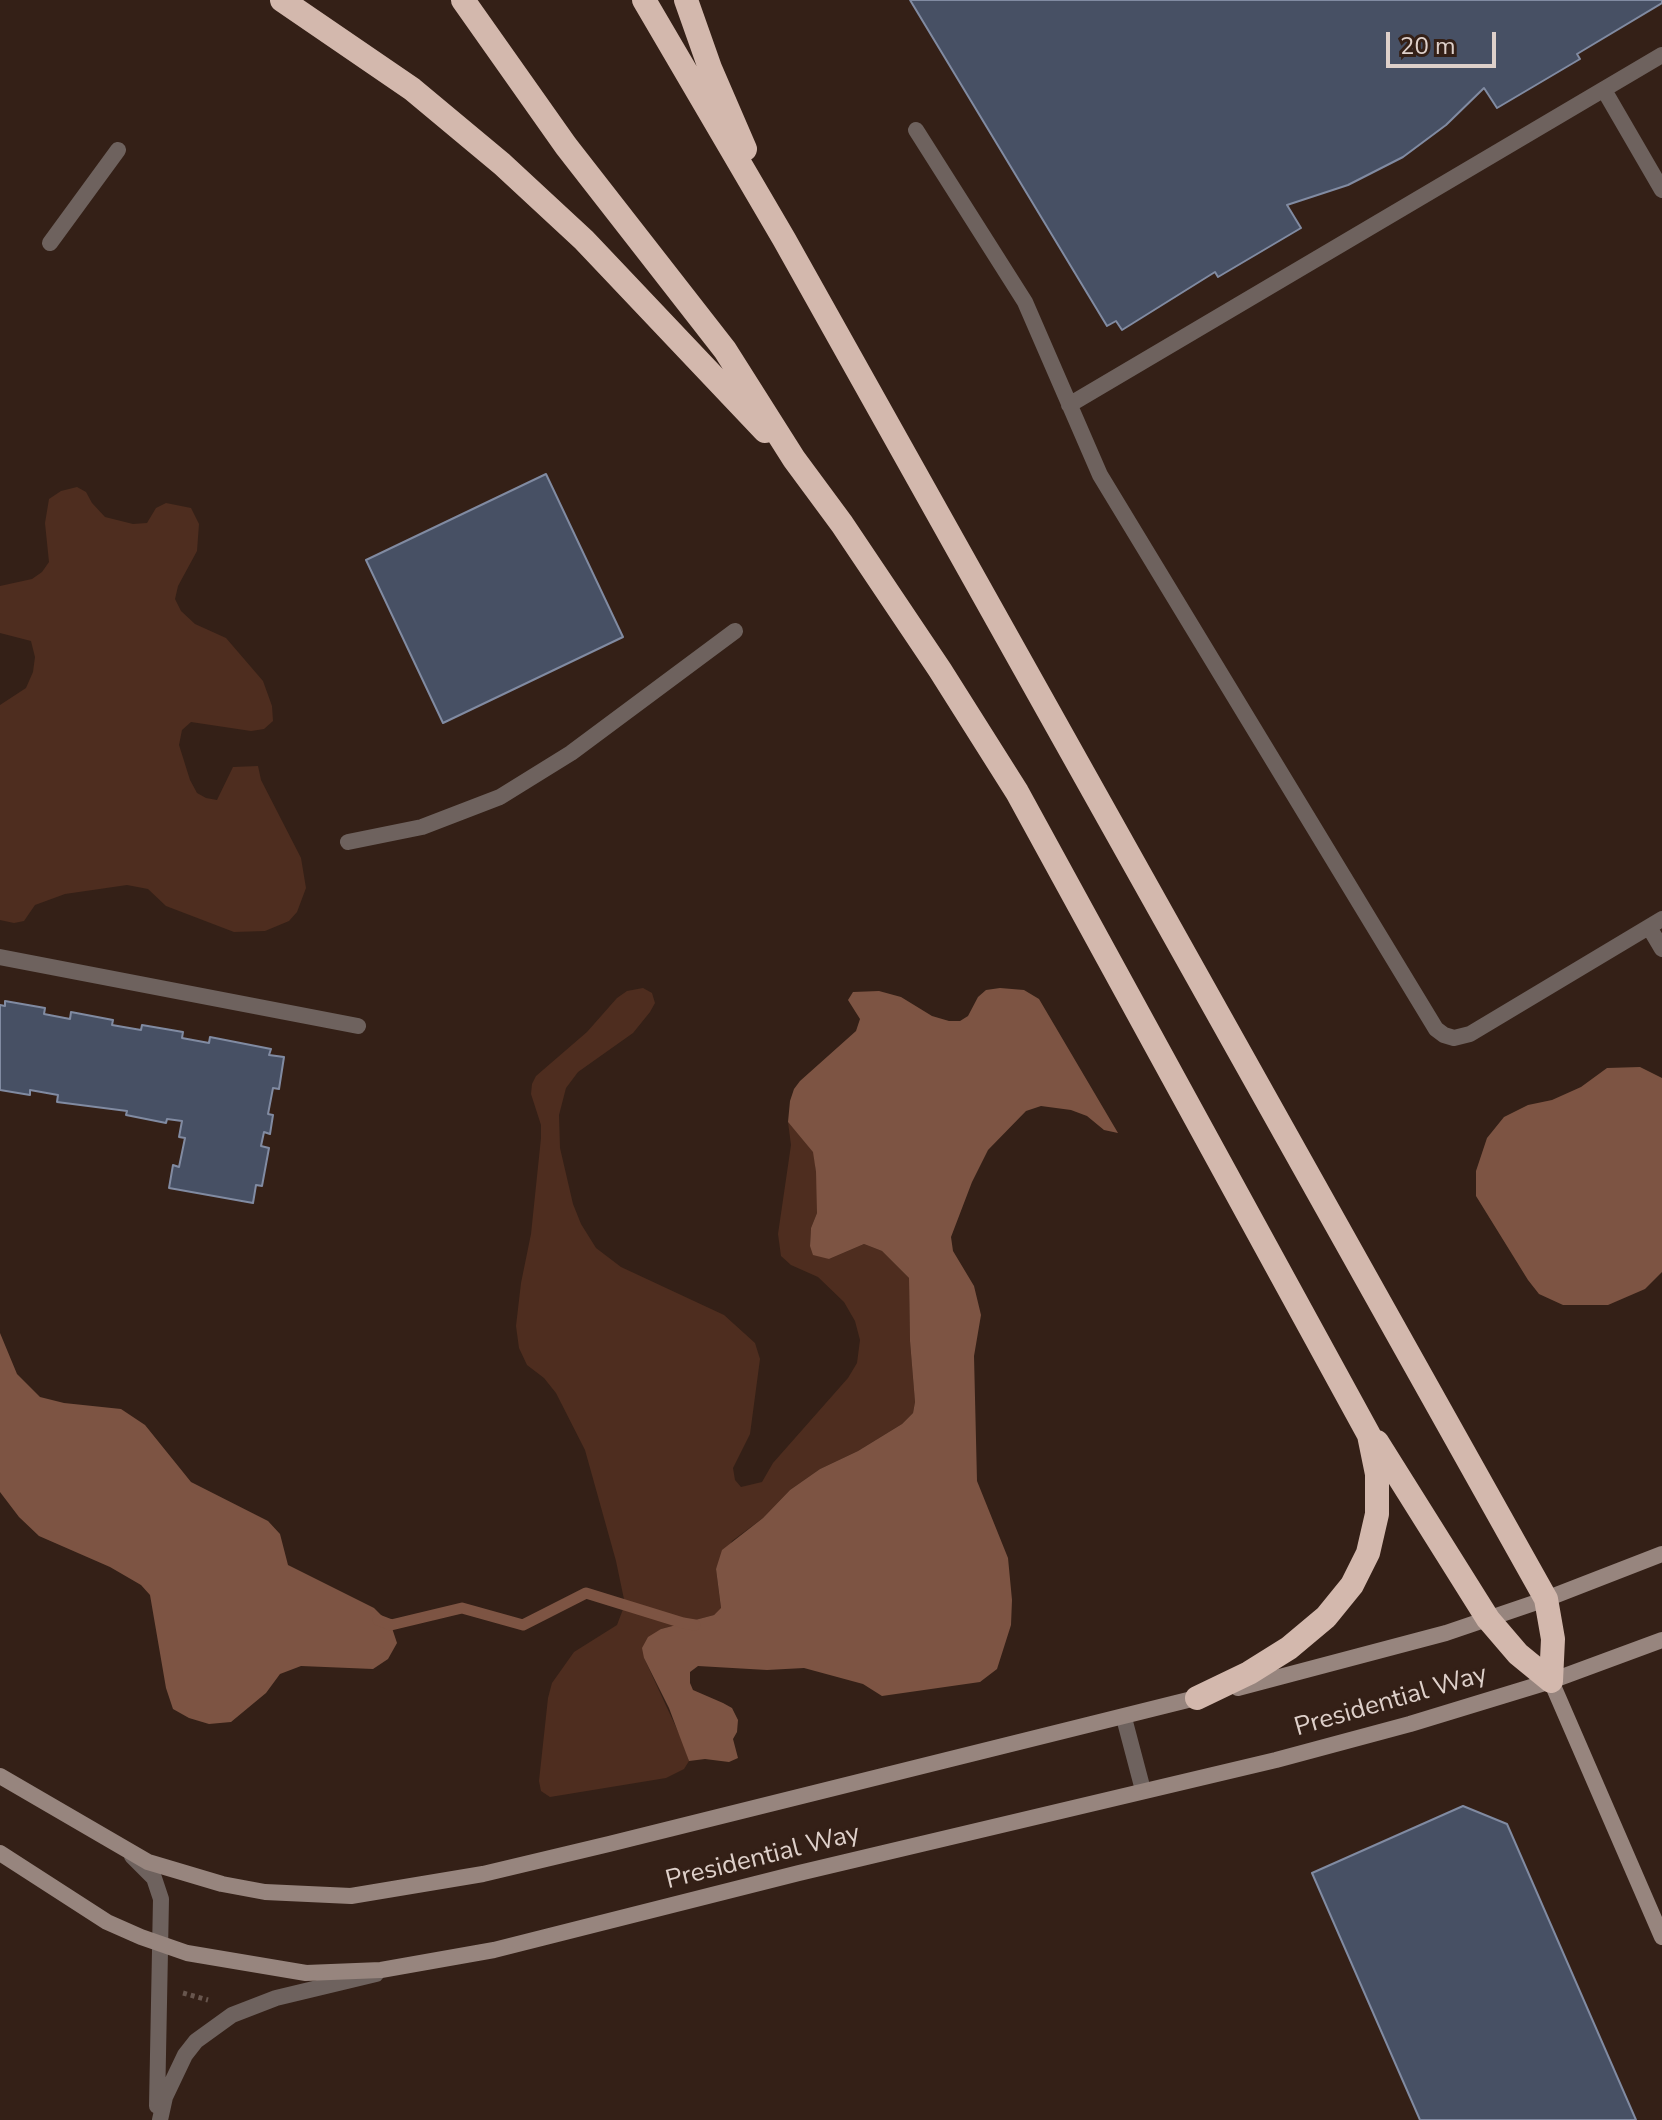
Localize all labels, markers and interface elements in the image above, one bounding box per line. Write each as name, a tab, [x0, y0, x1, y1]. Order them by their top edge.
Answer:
scale bar	[1390, 16, 1500, 66]
text: 20 m	[1400, 30, 1456, 62]
street label: Presidential Way	[1291, 1660, 1491, 1744]
street label: Presidential Way	[663, 1819, 863, 1897]

